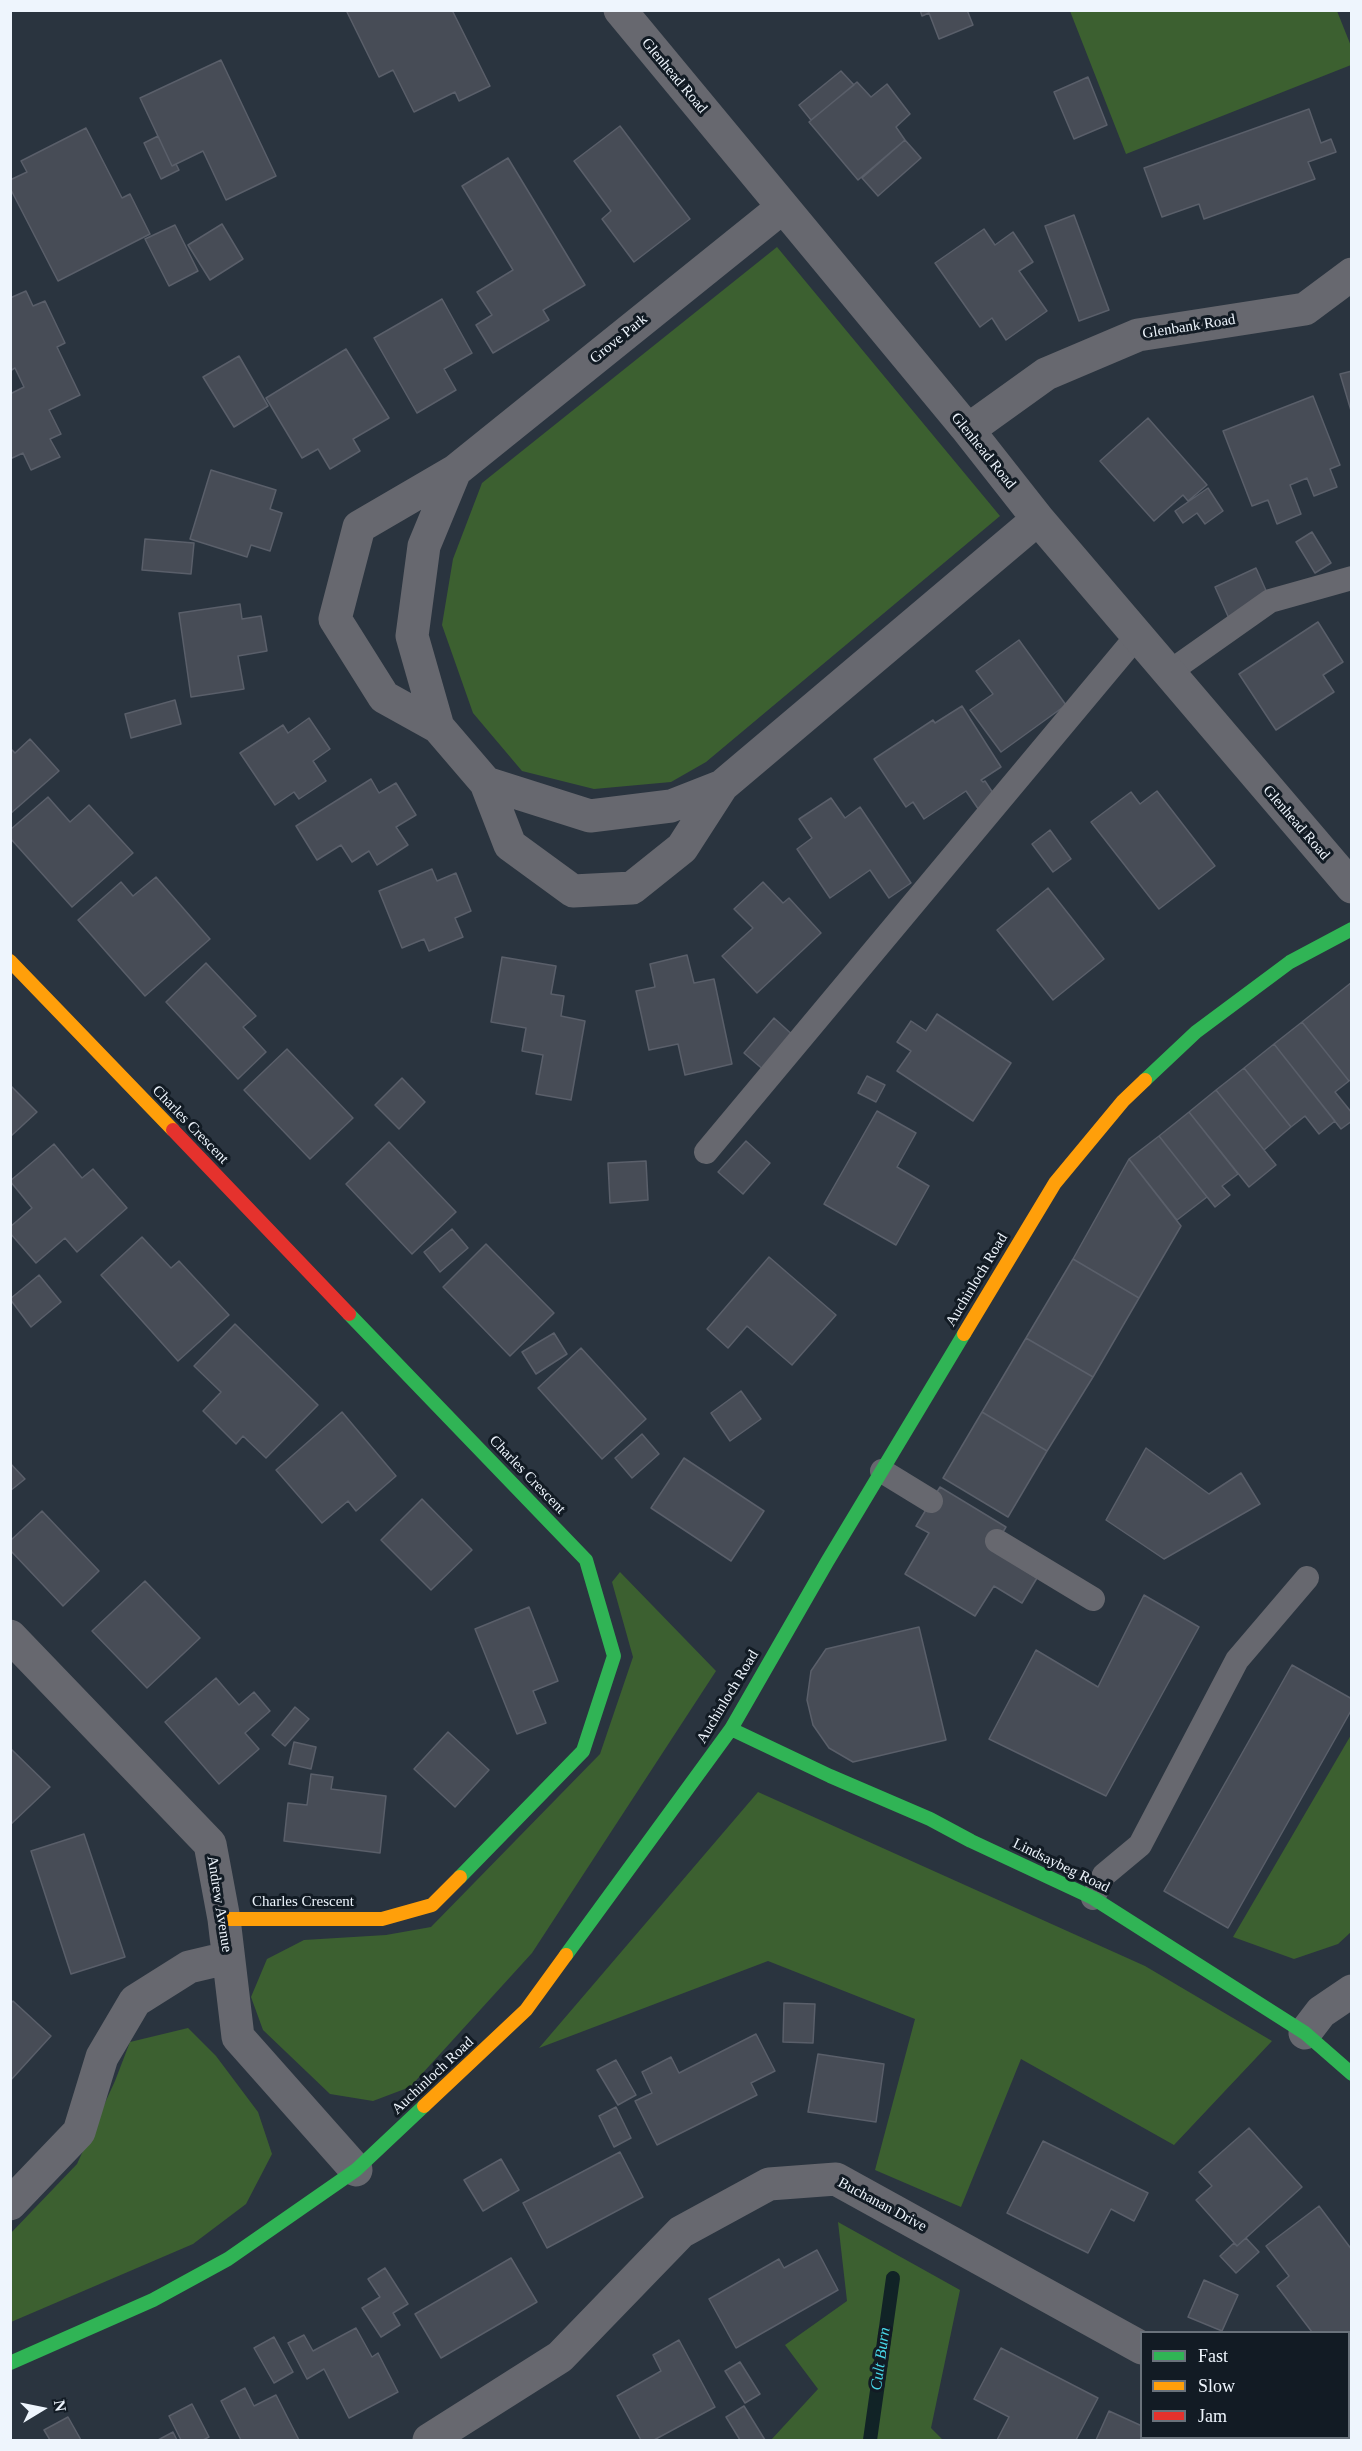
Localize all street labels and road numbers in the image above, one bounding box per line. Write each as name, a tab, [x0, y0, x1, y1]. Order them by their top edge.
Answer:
street label: Glenhead Road	[637, 35, 711, 117]
street label: Grove Park	[587, 310, 651, 368]
street label: Glenbank Road	[1141, 311, 1237, 343]
street label: Glenhead Road	[947, 409, 1019, 493]
street label: Glenhead Road	[1259, 782, 1333, 864]
street label: Charles Crescent	[148, 1082, 232, 1168]
street label: Auchinloch Road	[942, 1230, 1012, 1330]
street label: Charles Crescent	[485, 1432, 569, 1518]
street label: Auchinloch Road	[693, 1647, 763, 1747]
street label: Lindsaybeg Road	[1010, 1835, 1112, 1897]
street label: Andrew Avenue	[202, 1854, 236, 1954]
street label: Charles Crescent	[252, 1893, 354, 1911]
street label: Auchinloch Road	[388, 2033, 478, 2119]
street label: Buchanan Drive	[835, 2174, 929, 2236]

